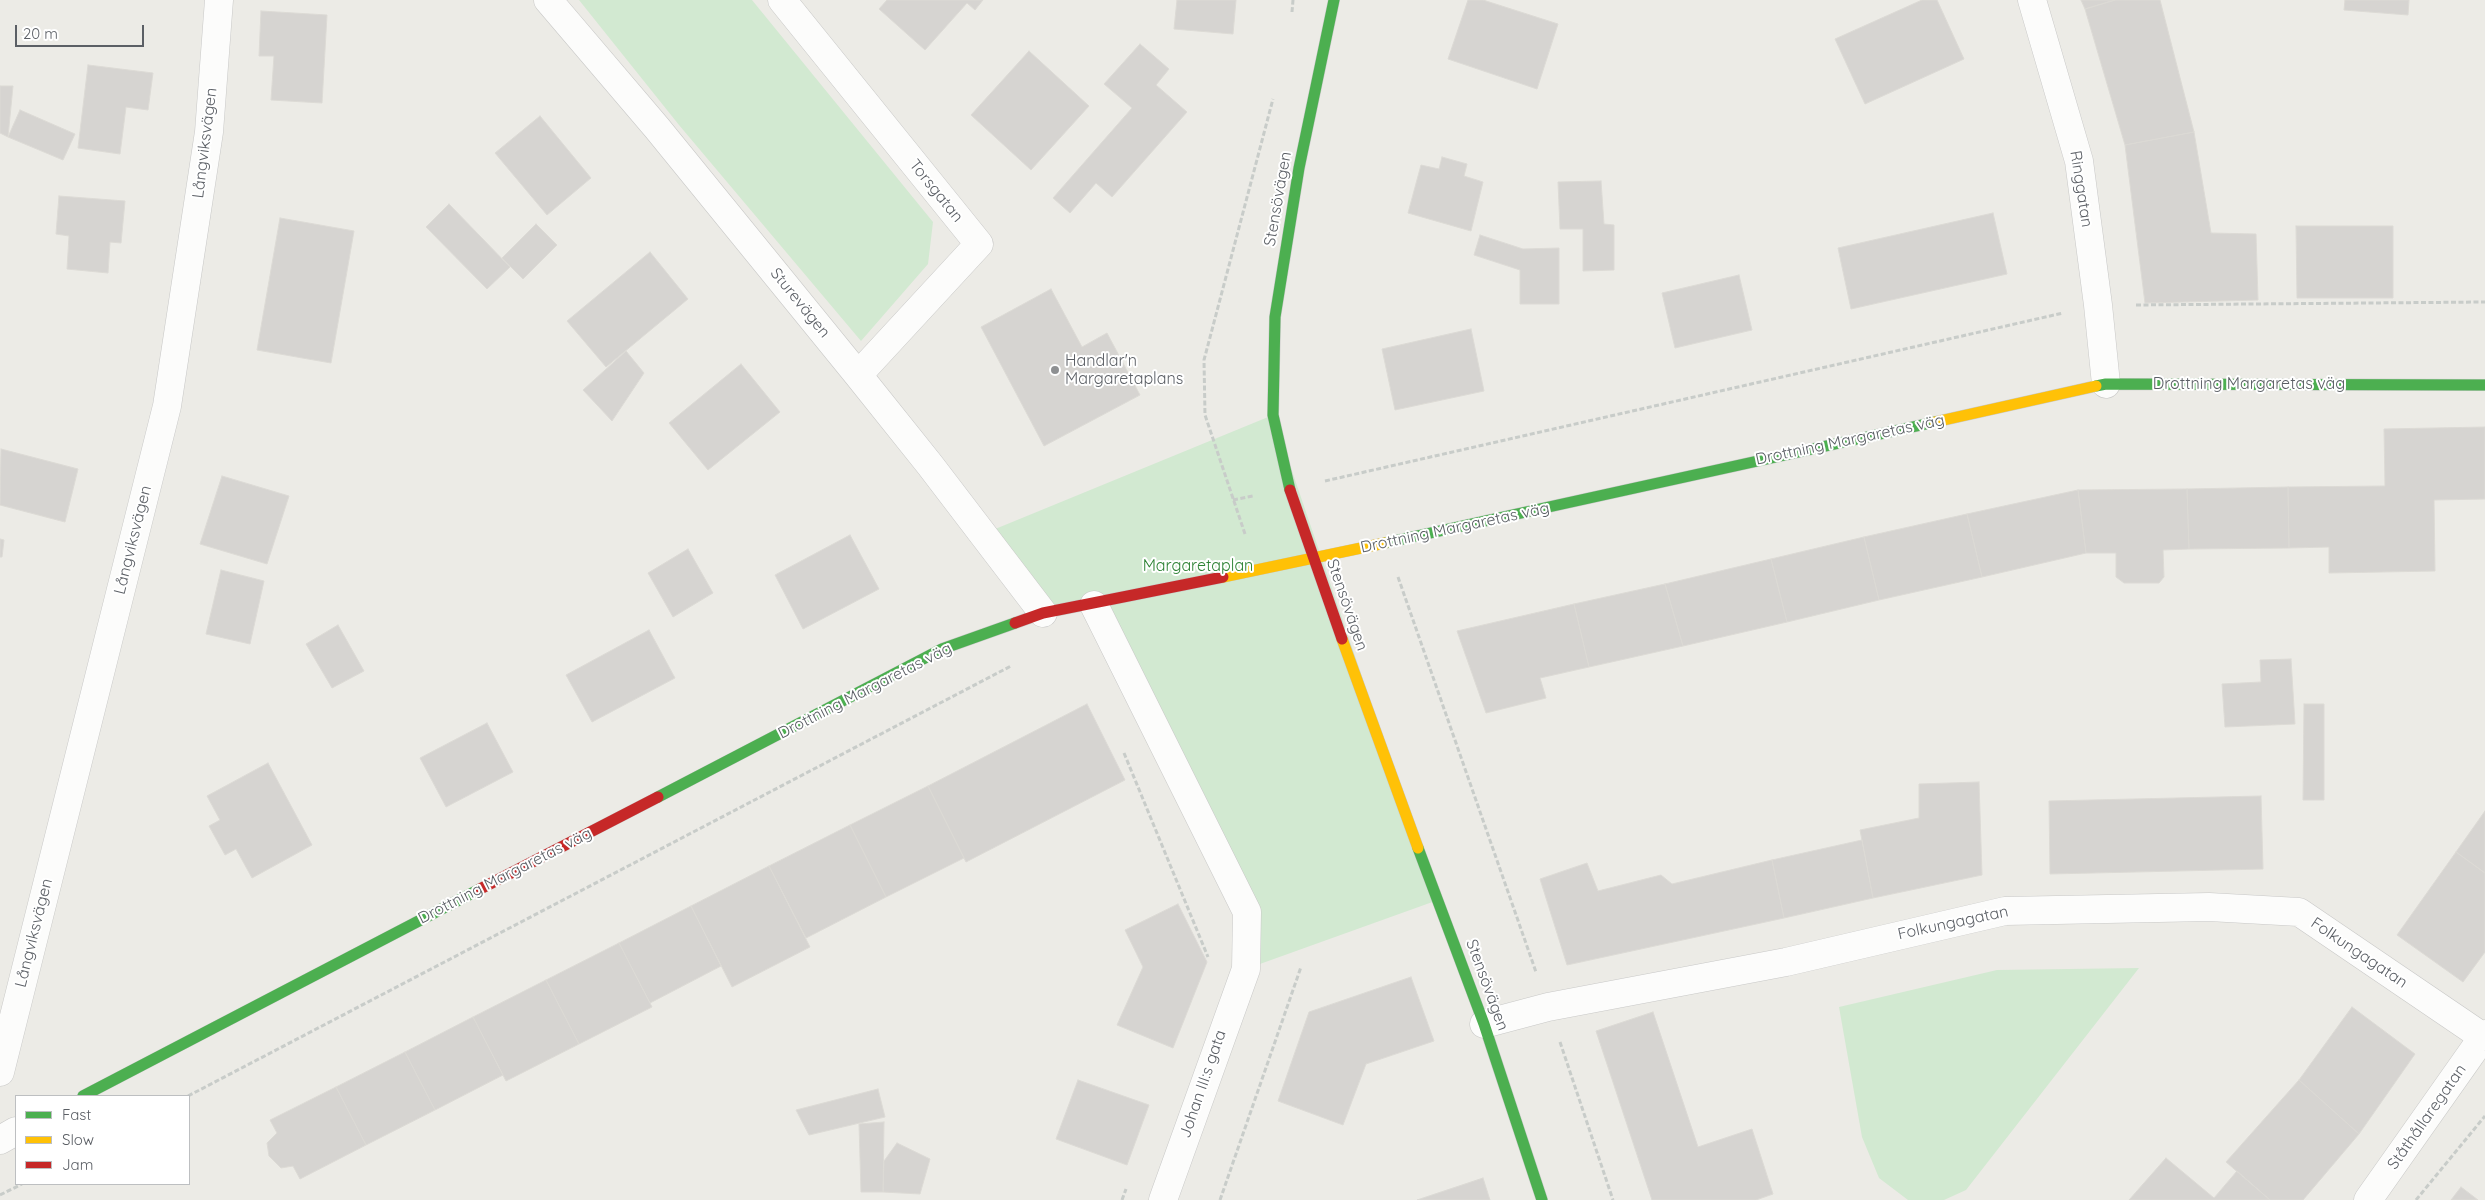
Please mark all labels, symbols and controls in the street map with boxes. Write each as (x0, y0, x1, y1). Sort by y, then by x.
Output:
scale bar (18, 15, 146, 47)
text: 20 m (23, 24, 58, 43)
street label: Långviksvägen (189, 87, 221, 199)
street label: Ringgatan (2065, 149, 2097, 229)
street label: Stensövägen (1260, 150, 1296, 248)
street label: Torsgatan (905, 156, 967, 226)
street label: Sturevägen (766, 264, 834, 342)
place label: Handlar'n Margaretaplans (1065, 351, 1183, 389)
marker: Handlar'n Margaretaplans (1049, 364, 1061, 376)
street label: Drottning Margaretas väg (2153, 374, 2345, 394)
street label: Drottning Margaretas väg (1754, 411, 1946, 469)
street label: Långviksvägen (110, 484, 156, 596)
street label: Drottning Margaretas väg (1359, 499, 1551, 557)
park label: Margaretaplan (1143, 556, 1253, 576)
street label: Stensövägen (1322, 557, 1372, 653)
street label: Drottning Margaretas väg (775, 639, 955, 743)
street label: Drottning Margaretas väg (415, 824, 595, 928)
street label: Långviksvägen (11, 877, 57, 989)
street label: Folkungagatan (1896, 902, 2010, 944)
street label: Folkungagatan (2307, 914, 2411, 992)
street label: Stensövägen (1462, 937, 1512, 1033)
street label: Johan III:s gata (1176, 1028, 1230, 1140)
street label: Ståthållaregatan (2384, 1061, 2470, 1173)
legend (15, 1095, 190, 1185)
text: Fast (62, 1105, 91, 1124)
text: Slow (62, 1130, 94, 1149)
text: Jam (62, 1155, 93, 1174)

